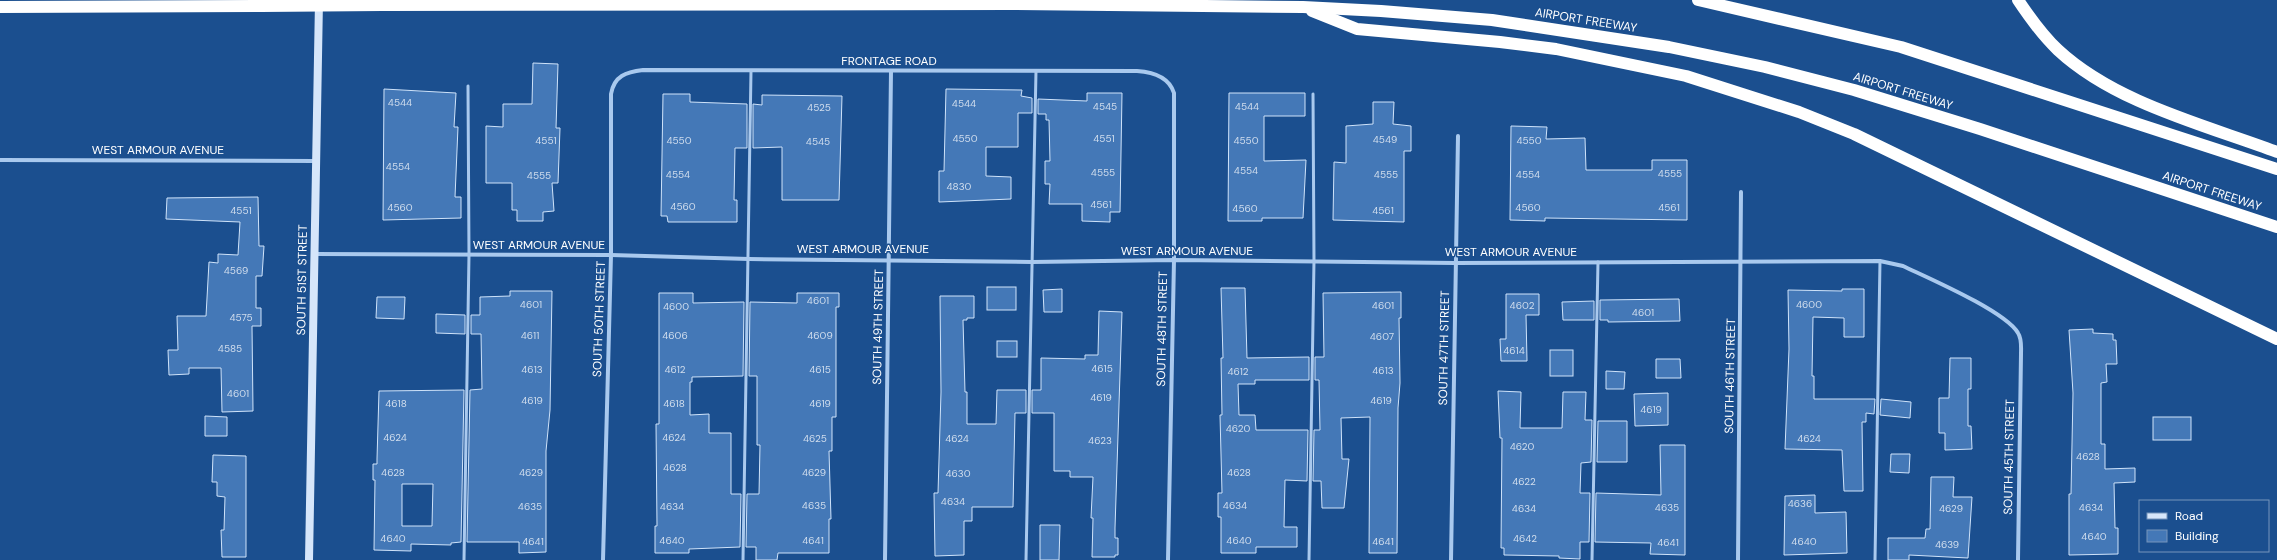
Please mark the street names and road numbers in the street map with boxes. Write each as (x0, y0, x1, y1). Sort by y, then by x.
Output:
street label: AIRPORT FREEWAY (1534, 4, 1638, 36)
street label: FRONTAGE ROAD (841, 53, 937, 69)
street label: AIRPORT FREEWAY (1851, 68, 1955, 114)
street label: WEST ARMOUR AVENUE (92, 142, 224, 158)
street label: AIRPORT FREEWAY (2160, 167, 2264, 215)
street label: SOUTH 51ST STREET (293, 224, 311, 336)
street label: WEST ARMOUR AVENUE (473, 237, 605, 253)
street label: WEST ARMOUR AVENUE (797, 241, 929, 257)
street label: WEST ARMOUR AVENUE (1121, 243, 1253, 259)
street label: WEST ARMOUR AVENUE (1445, 244, 1577, 260)
street label: SOUTH 50TH STREET (589, 260, 609, 377)
street label: SOUTH 49TH STREET (869, 269, 887, 385)
street label: SOUTH 48TH STREET (1153, 271, 1171, 387)
street label: SOUTH 47TH STREET (1435, 290, 1453, 406)
street label: SOUTH 46TH STREET (1721, 318, 1739, 434)
street label: SOUTH 45TH STREET (2000, 399, 2018, 515)

